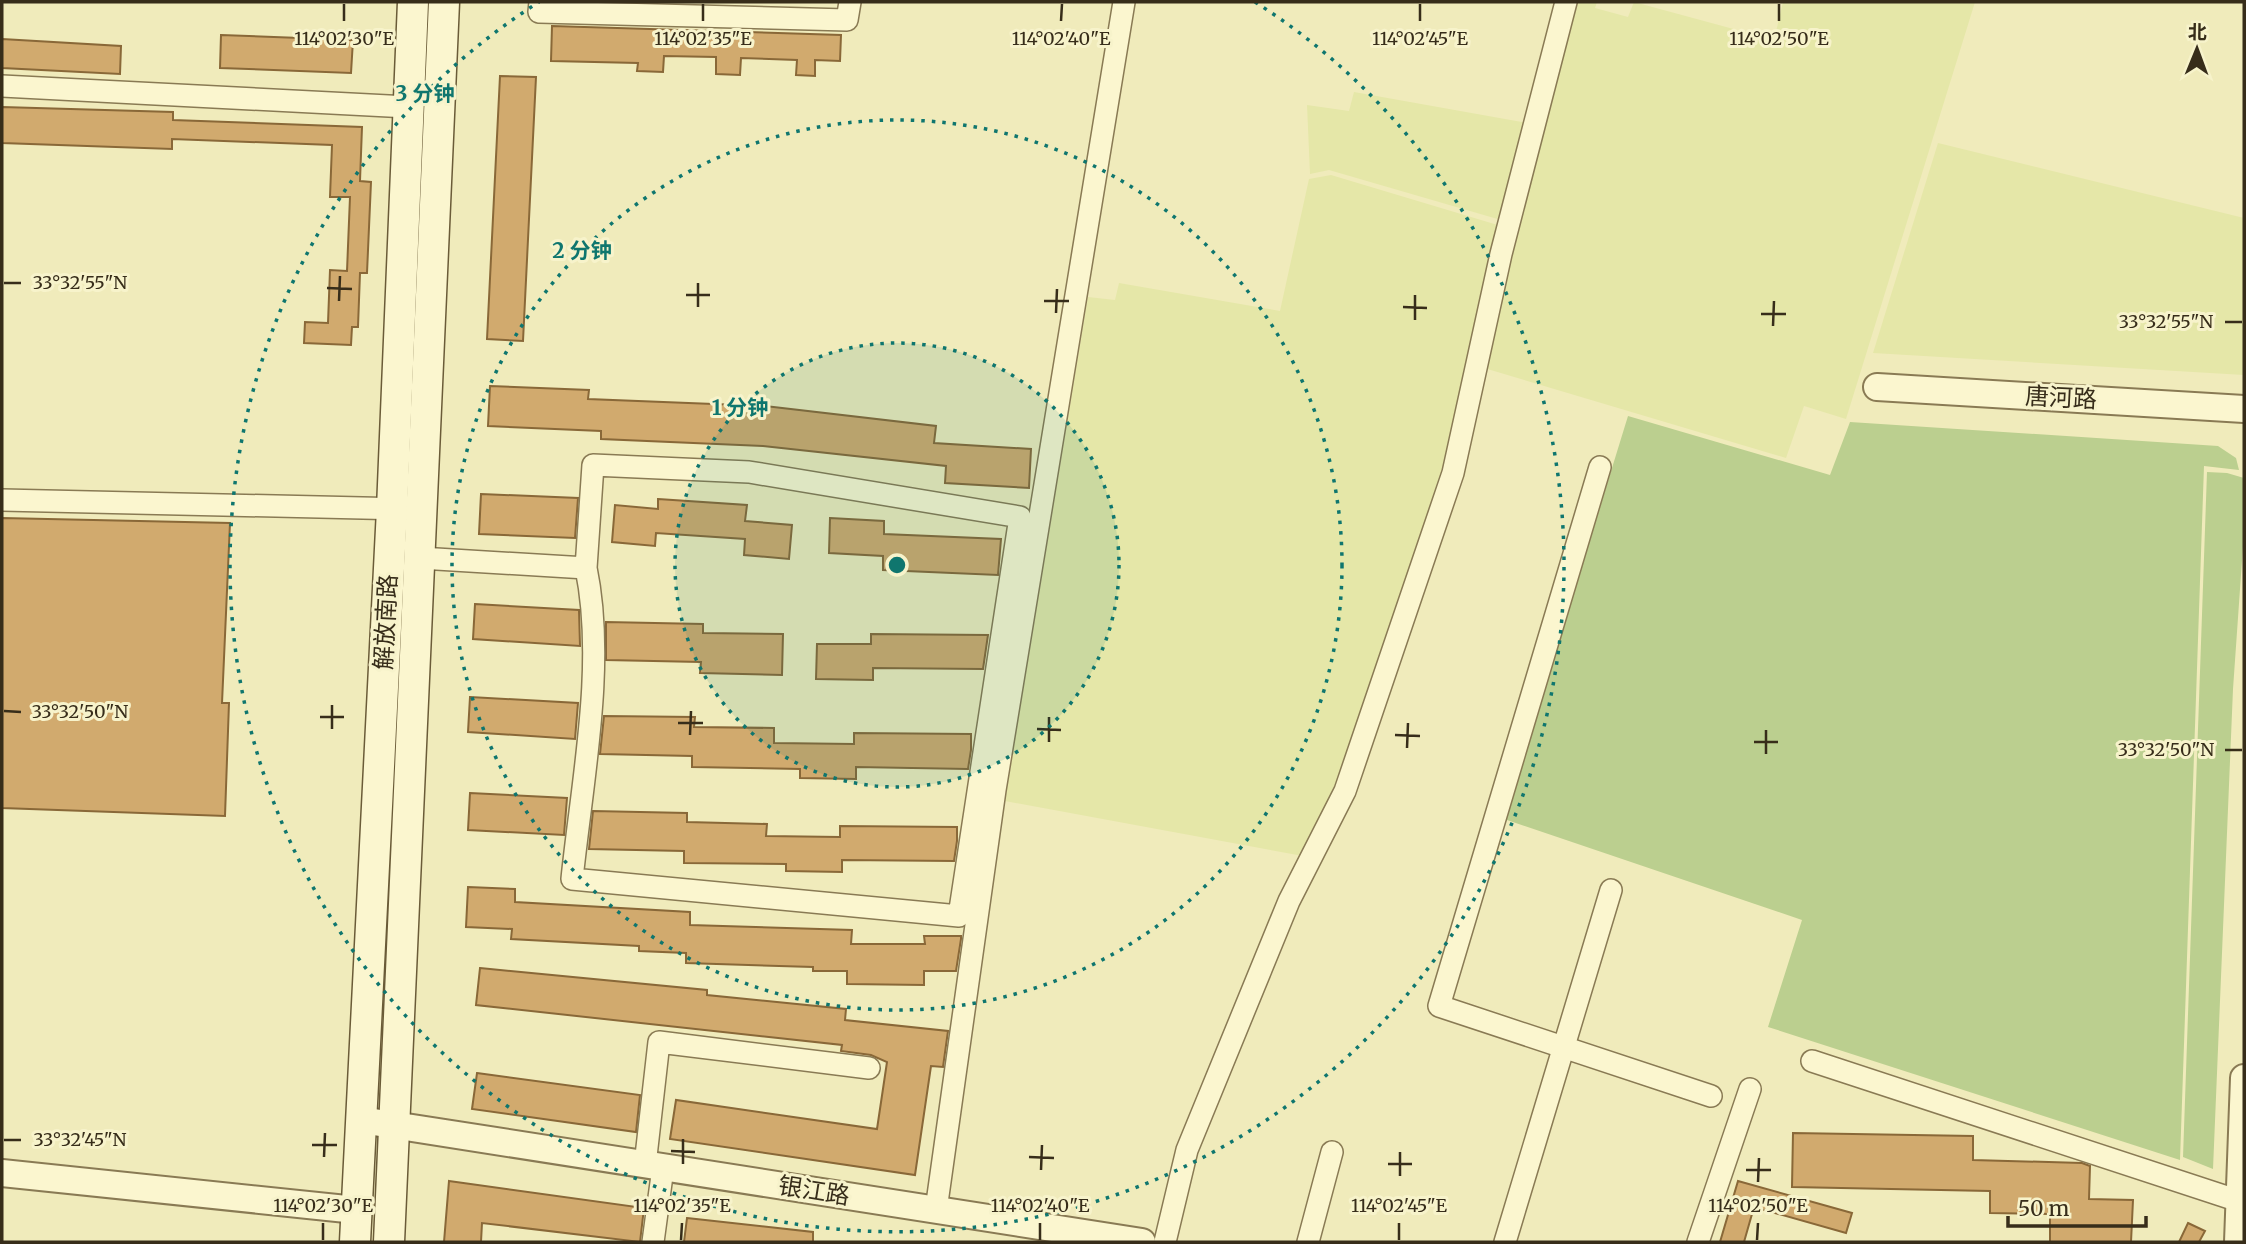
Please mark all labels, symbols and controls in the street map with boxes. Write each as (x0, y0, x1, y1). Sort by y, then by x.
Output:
north arrow (2162, 14, 2232, 84)
text: 北 (2188, 20, 2207, 44)
text: 114°02'30"E (294, 27, 394, 50)
text: 114°02'35"E (654, 27, 752, 50)
text: 114°02'40"E (1012, 27, 1111, 50)
text: 114°02'45"E (1372, 27, 1468, 50)
text: 114°02'50"E (1729, 27, 1829, 50)
text: 3 分钟 (396, 80, 455, 107)
text: 2 分钟 (552, 237, 612, 264)
text: 33°32'55"N (33, 271, 127, 294)
text: 33°32'55"N (2119, 310, 2213, 333)
street label: 唐河路 (2024, 380, 2098, 415)
text: 1 分钟 (712, 394, 768, 421)
centre of rings (885, 553, 909, 577)
street label: 解放南路 (368, 573, 403, 671)
text: 33°32'50"N (32, 700, 128, 723)
text: 33°32'50"N (2118, 738, 2214, 761)
text: 33°32'45"N (34, 1128, 127, 1151)
street label: 银江路 (776, 1170, 852, 1211)
scale bar (2008, 1184, 2146, 1228)
text: 114°02'30"E (273, 1194, 373, 1217)
text: 114°02'35"E (633, 1194, 731, 1217)
text: 114°02'40"E (991, 1194, 1090, 1217)
text: 114°02'45"E (1351, 1194, 1447, 1217)
text: 114°02'50"E (1708, 1194, 1808, 1217)
text: 50 m (2018, 1195, 2069, 1222)

